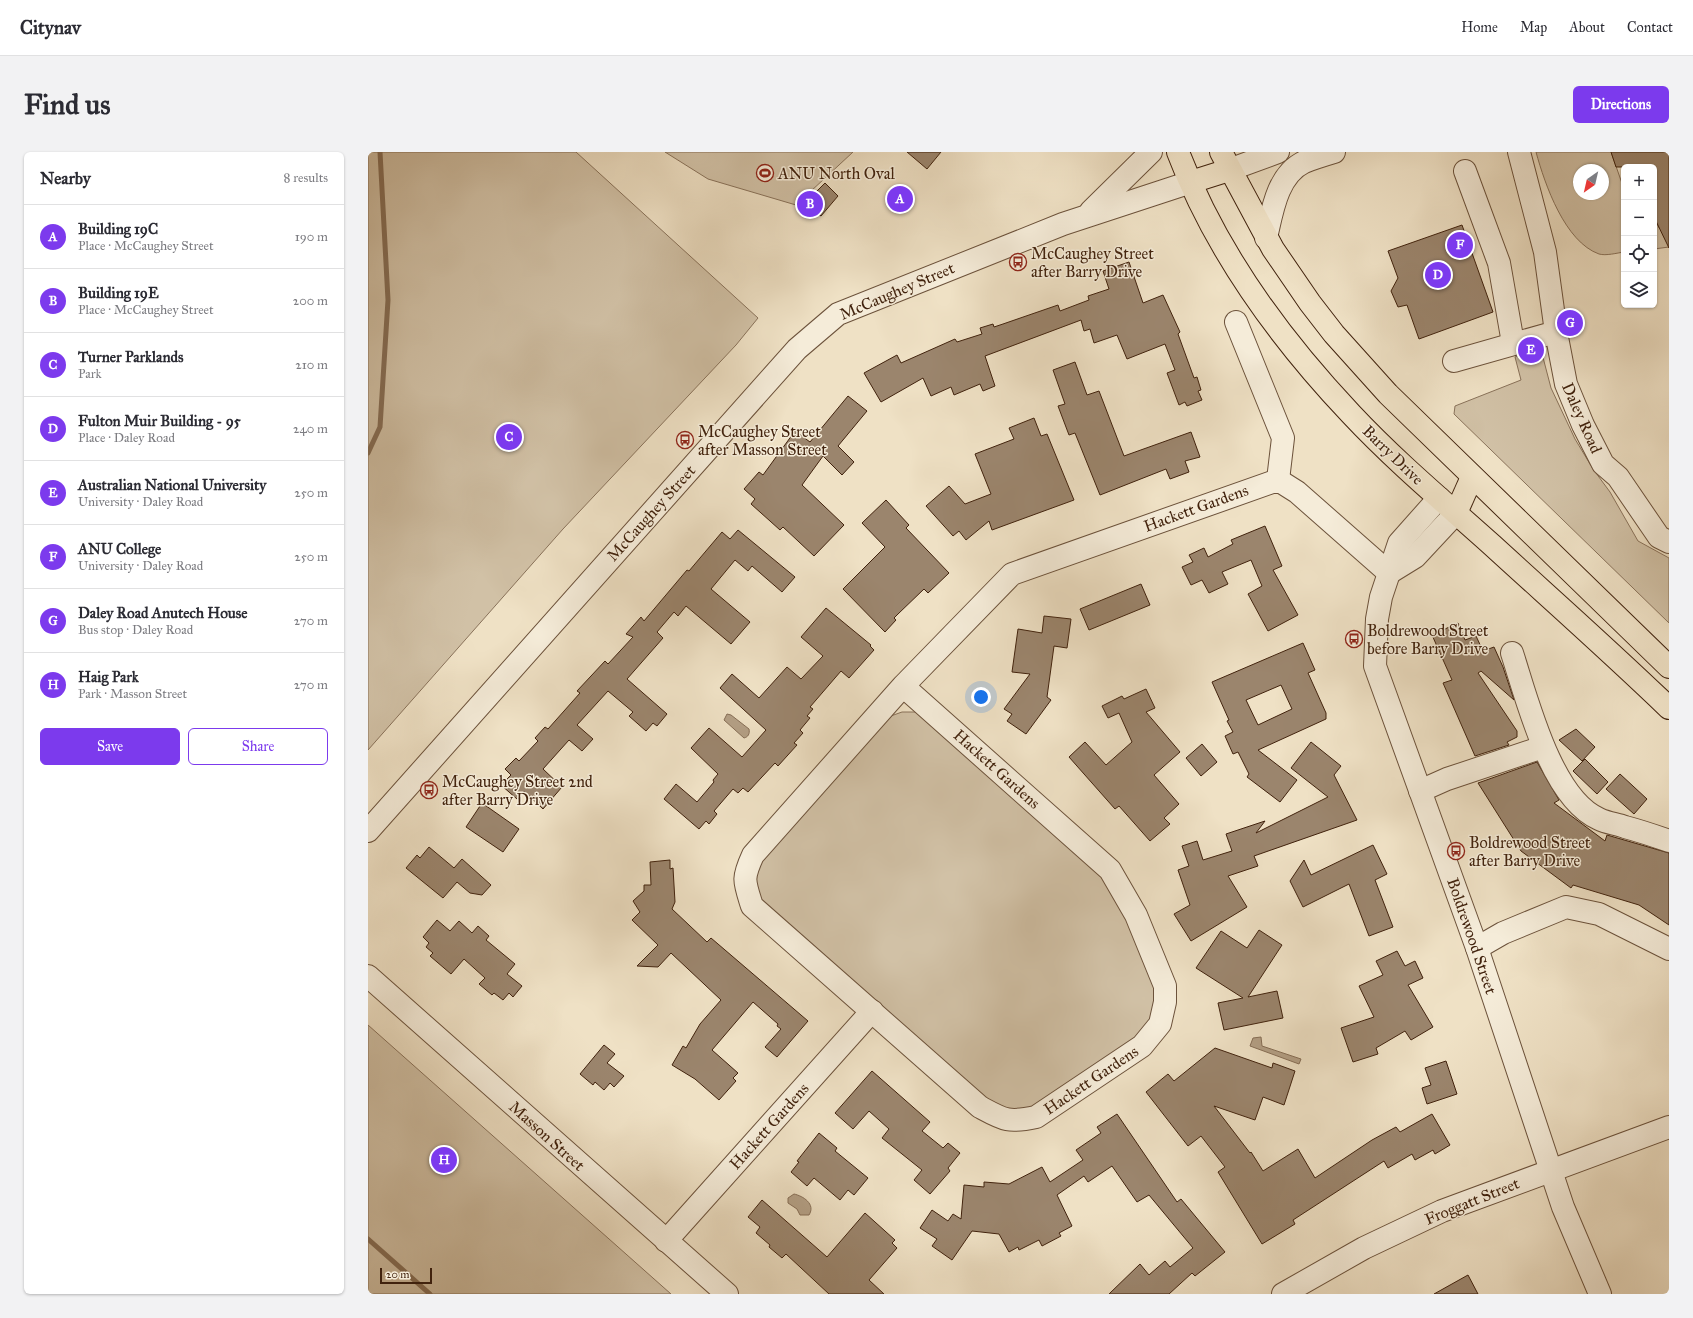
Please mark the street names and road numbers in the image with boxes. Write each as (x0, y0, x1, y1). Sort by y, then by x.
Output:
street label: McCaughey Street (837, 258, 958, 325)
street label: Daley Road (1558, 380, 1606, 456)
street label: Barry Drive (1359, 421, 1428, 489)
street label: McCaughey Street (603, 461, 700, 566)
street label: Hackett Gardens (1141, 480, 1251, 536)
street label: Hackett Gardens (950, 725, 1044, 813)
street label: Boldrewood Street (1443, 875, 1501, 997)
street label: Hackett Gardens (1040, 1041, 1142, 1119)
street label: Hackett Gardens (725, 1079, 813, 1173)
street label: Masson Street (505, 1097, 589, 1175)
street label: Froggatt Street (1422, 1173, 1523, 1230)

